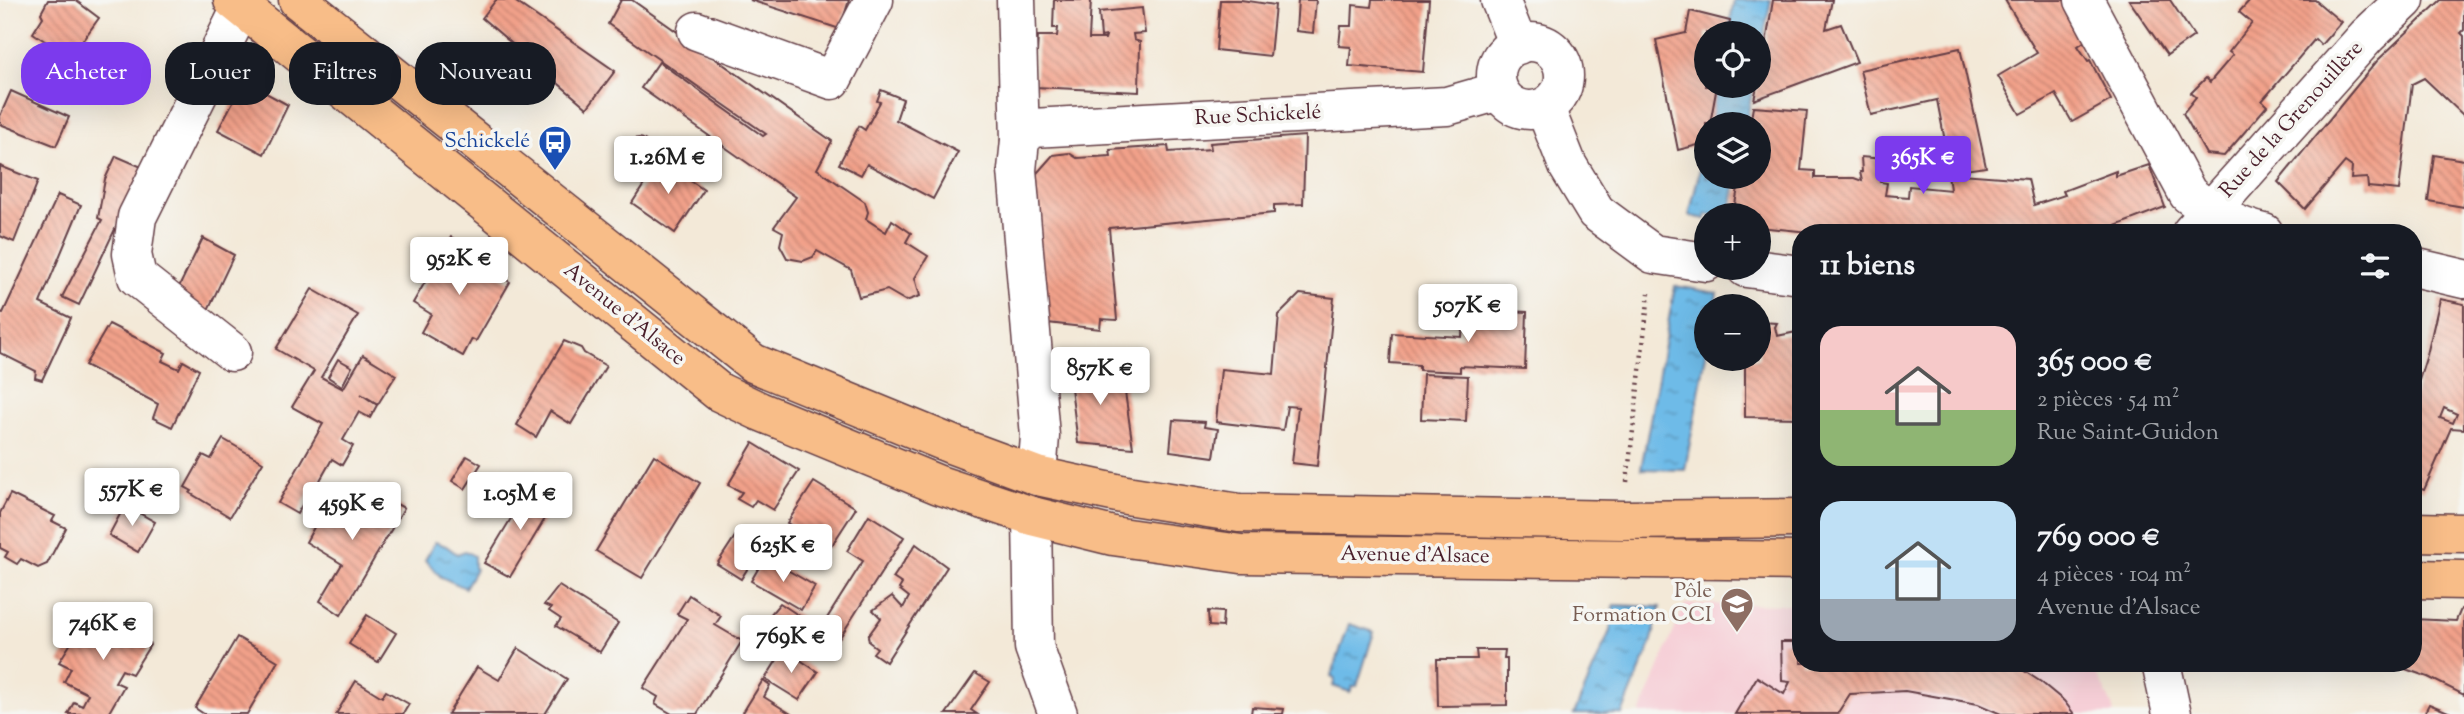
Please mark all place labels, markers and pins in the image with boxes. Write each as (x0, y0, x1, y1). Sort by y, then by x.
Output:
bus stop icon: Schickelé (536, 123, 574, 172)
place label: Schickelé (444, 127, 530, 157)
pin: 1.26M € (603, 136, 733, 196)
pin: 365K € (1866, 136, 1980, 196)
pin: 952K € (402, 238, 516, 297)
pin: 507K € (1411, 284, 1525, 344)
pin: 857K € (1043, 348, 1157, 407)
pin: 557K € (75, 468, 189, 528)
pin: 1.05M € (455, 472, 585, 532)
pin: 459K € (295, 482, 409, 542)
pin: 625K € (726, 524, 840, 584)
place label: Pôle Formation CCI (1572, 577, 1712, 631)
school or university icon: Pôle Formation CCI (1718, 585, 1756, 634)
pin: 746K € (46, 602, 160, 662)
pin: 769K € (734, 616, 848, 675)

